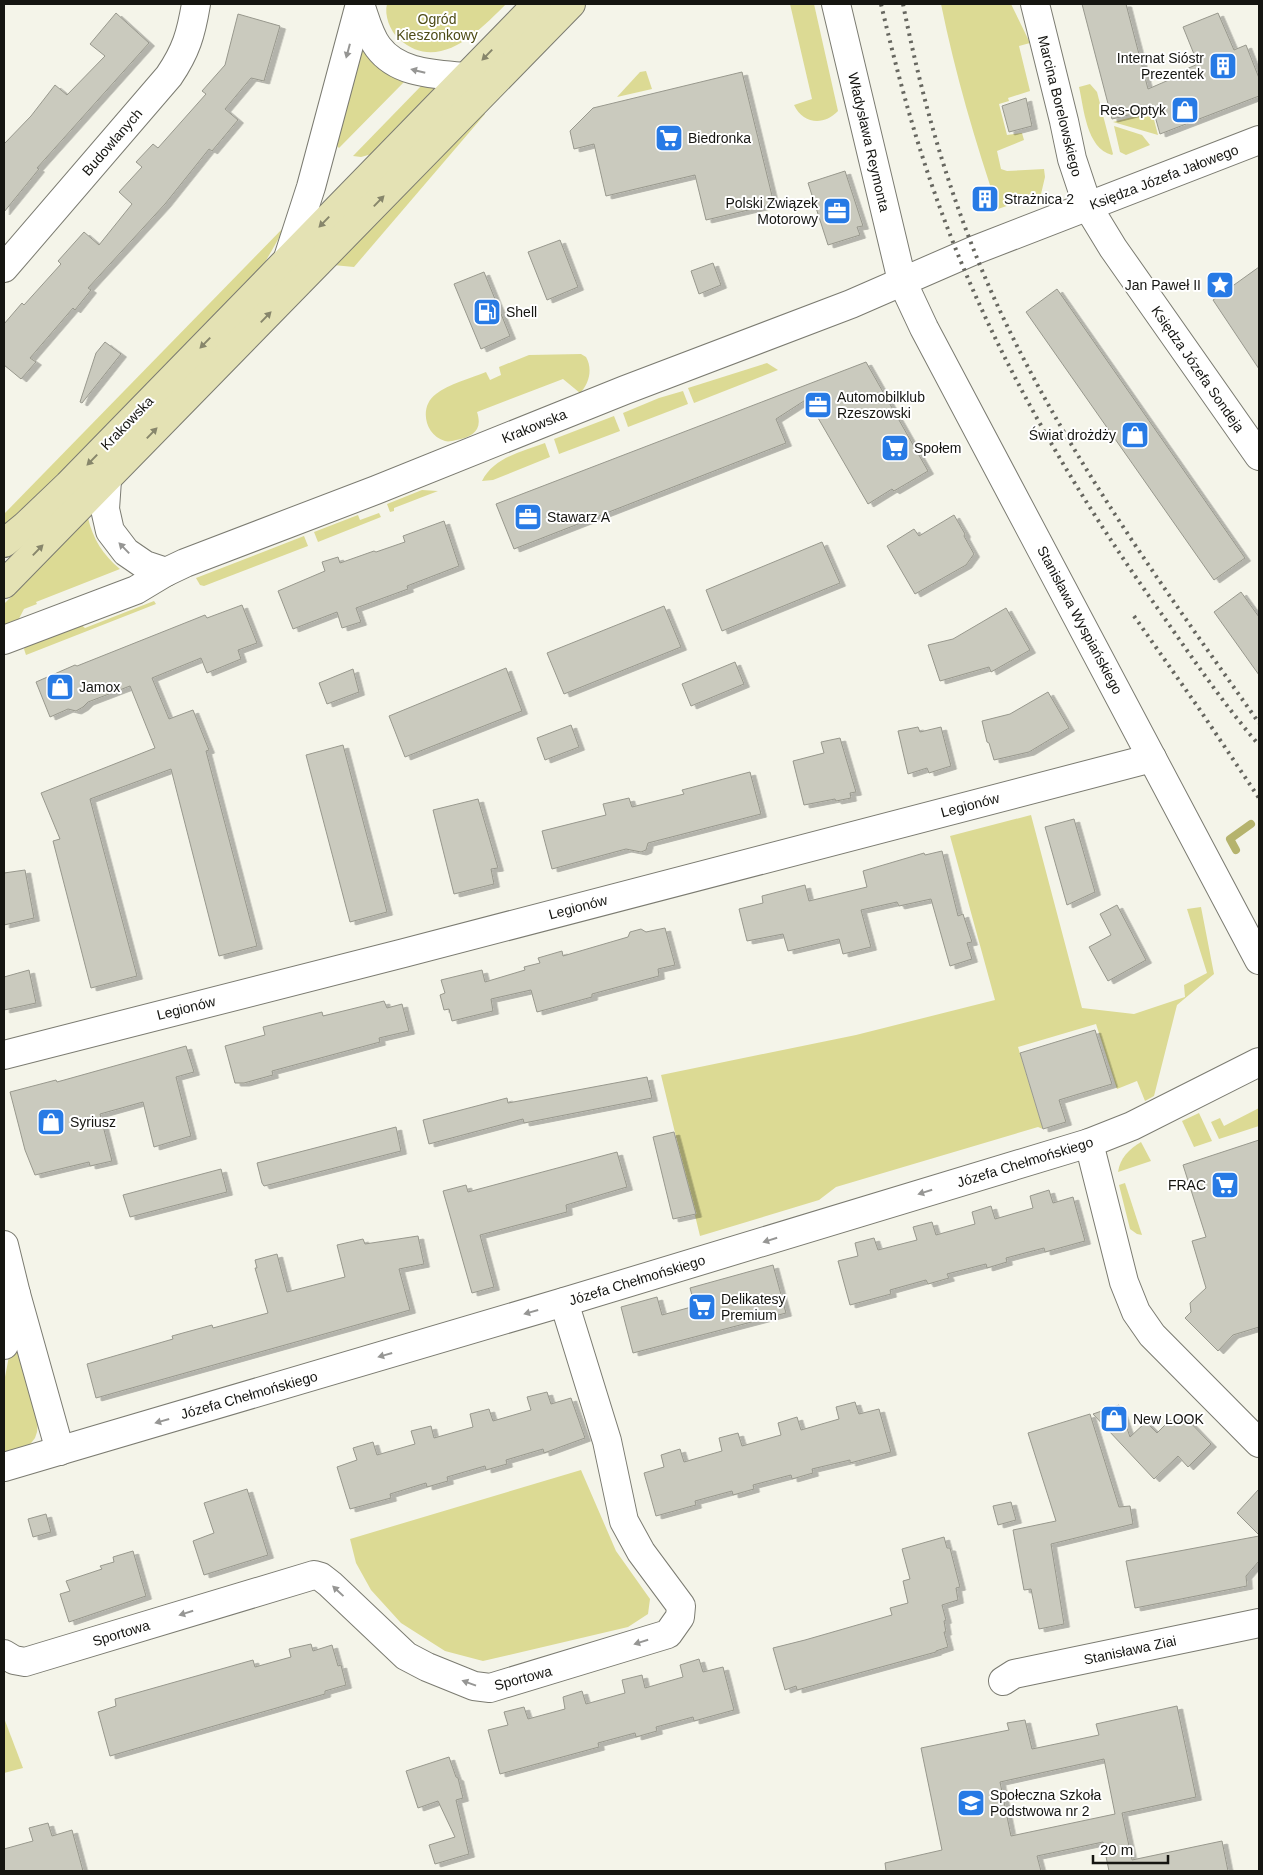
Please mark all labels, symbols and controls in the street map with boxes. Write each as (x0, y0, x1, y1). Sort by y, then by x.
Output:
park label: Ogród Kieszonkowy (396, 11, 478, 43)
street label: Marcina Borelowskiego (1035, 34, 1085, 178)
one-way arrow (343, 43, 351, 58)
one-way arrow (481, 49, 493, 61)
place label: Internat Sióstr Prezentek (1117, 50, 1205, 82)
building icon: Internat Sióstr Prezentek (1208, 51, 1238, 81)
one-way arrow (410, 67, 425, 75)
street label: Władysława Reymonta (845, 71, 893, 213)
shop icon: Res-Optyk (1170, 95, 1200, 125)
place label: Res-Optyk (1100, 102, 1167, 118)
street label: Budowlanych (79, 105, 145, 179)
supermarket icon: Biedronka (654, 123, 684, 153)
place label: Biedronka (688, 130, 751, 146)
street label: Księdza Józefa Jałowego (1087, 141, 1241, 213)
building icon: Strażnica 2 (970, 184, 1000, 214)
place label: Strażnica 2 (1004, 191, 1074, 207)
one-way arrow (373, 195, 385, 207)
place label: Polski Związek Motorowy (725, 195, 819, 227)
office icon: Polski Związek Motorowy (822, 196, 852, 226)
one-way arrow (318, 215, 330, 227)
place icon: Jan Paweł II (1205, 270, 1235, 300)
place label: Jan Paweł II (1125, 277, 1201, 293)
fuel station icon: Shell (472, 297, 502, 327)
street label: Księdza Józefa Sondeja (1148, 303, 1248, 435)
place label: Shell (506, 304, 537, 320)
one-way arrow (259, 311, 271, 323)
one-way arrow (199, 337, 211, 349)
place label: Automobilklub Rzeszowski (837, 389, 925, 421)
office icon: Automobilklub Rzeszowski (803, 390, 833, 420)
street label: Krakowska (97, 393, 157, 453)
street label: Krakowska (499, 406, 569, 446)
shop icon: Świat drożdży (1120, 420, 1150, 450)
place label: Świat drożdży (1029, 426, 1116, 443)
one-way arrow (146, 428, 158, 440)
supermarket icon: Społem (880, 433, 910, 463)
place label: Społem (914, 440, 961, 456)
one-way arrow (86, 454, 98, 466)
office icon: Stawarz A (513, 502, 543, 532)
place label: Stawarz A (547, 509, 611, 525)
one-way arrow (118, 543, 130, 555)
street label: Stanisława Wyspiańskiego (1034, 543, 1126, 697)
one-way arrow (32, 544, 44, 556)
shop icon: Jamox (45, 672, 75, 702)
place label: Jamox (79, 679, 120, 695)
street label: Legionów (939, 789, 1002, 820)
street label: Legionów (547, 891, 610, 922)
street label: Legionów (155, 993, 218, 1023)
shop icon: Syriusz (36, 1107, 66, 1137)
place label: Syriusz (70, 1114, 116, 1130)
street label: Józefa Chełmońskiego (955, 1134, 1095, 1190)
supermarket icon: FRAC (1210, 1170, 1240, 1200)
place label: FRAC (1168, 1177, 1206, 1193)
one-way arrow (918, 1189, 933, 1197)
one-way arrow (762, 1236, 777, 1244)
street label: Józefa Chełmońskiego (567, 1252, 707, 1308)
place label: Delikatesy Premium (721, 1291, 786, 1323)
supermarket icon: Delikatesy Premium (687, 1292, 717, 1322)
one-way arrow (523, 1308, 538, 1316)
one-way arrow (377, 1352, 392, 1360)
street label: Józefa Chełmońskiego (179, 1368, 319, 1422)
shop icon: New LOOK (1099, 1404, 1129, 1434)
place label: New LOOK (1133, 1411, 1204, 1427)
one-way arrow (154, 1417, 169, 1425)
one-way arrow (332, 1585, 344, 1597)
one-way arrow (179, 1609, 194, 1617)
street label: Sportowa (90, 1617, 152, 1649)
street label: Stanisława Ziai (1082, 1632, 1178, 1668)
one-way arrow (634, 1639, 649, 1647)
street label: Sportowa (492, 1663, 554, 1693)
one-way arrow (461, 1679, 476, 1686)
place label: Społeczna Szkoła Podstwowa nr 2 (990, 1787, 1102, 1819)
school or university icon: Społeczna Szkoła Podstwowa nr 2 (956, 1788, 986, 1818)
scale bar (1093, 1832, 1168, 1864)
text: 20 m (1100, 1841, 1133, 1858)

